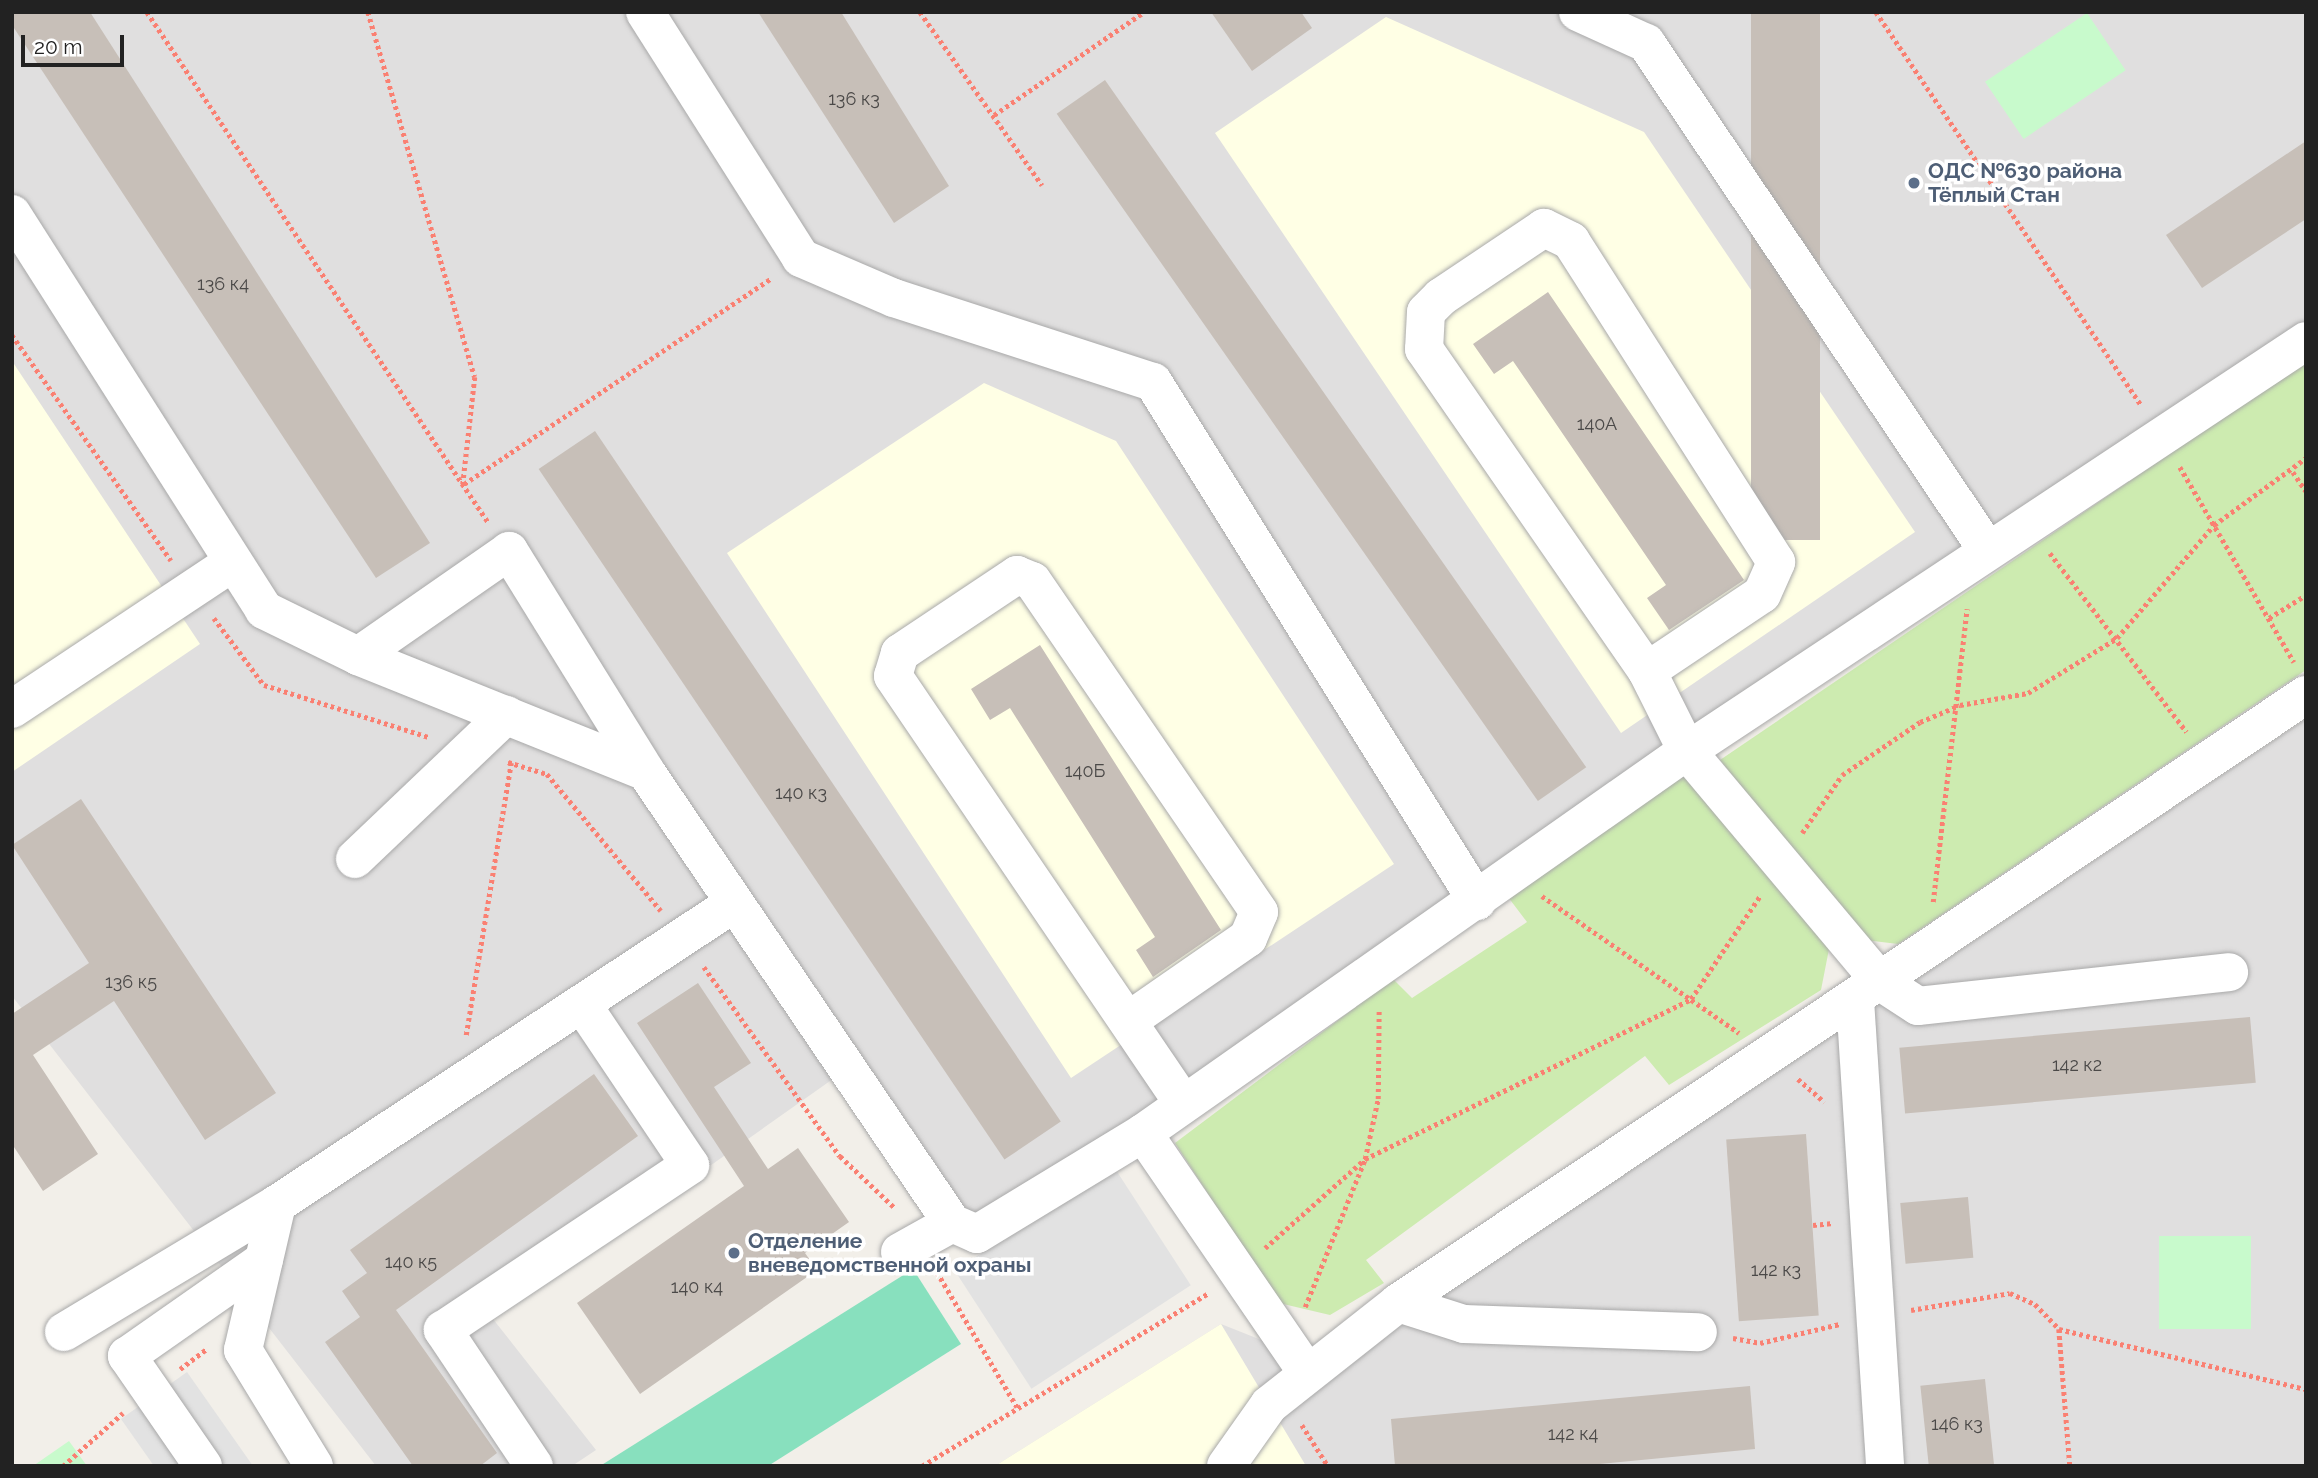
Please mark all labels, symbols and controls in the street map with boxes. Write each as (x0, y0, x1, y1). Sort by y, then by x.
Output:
scale bar (24, 21, 128, 65)
text: 20 m (34, 34, 82, 59)
house number: 136 к3 (828, 88, 880, 110)
place label: ОДС №630 района Тёплый Стан (1928, 158, 2122, 208)
marker: ОДС №630 района Тёплый Стан (1906, 175, 1922, 191)
house number: 136 к4 (197, 273, 249, 295)
house number: 140А (1577, 413, 1617, 435)
house number: 140Б (1065, 760, 1105, 782)
house number: 140 к3 (775, 782, 827, 804)
house number: 136 к5 (105, 971, 157, 993)
house number: 142 к2 (2052, 1054, 2102, 1076)
place label: Отделение вневедомственной охраны (748, 1228, 1031, 1278)
marker: Отделение вневедомственной охраны (726, 1245, 742, 1261)
house number: 140 к5 (385, 1251, 437, 1273)
house number: 142 к3 (1751, 1259, 1801, 1281)
house number: 140 к4 (671, 1276, 723, 1298)
house number: 146 к3 (1931, 1413, 1983, 1435)
house number: 142 к4 (1548, 1423, 1598, 1445)

